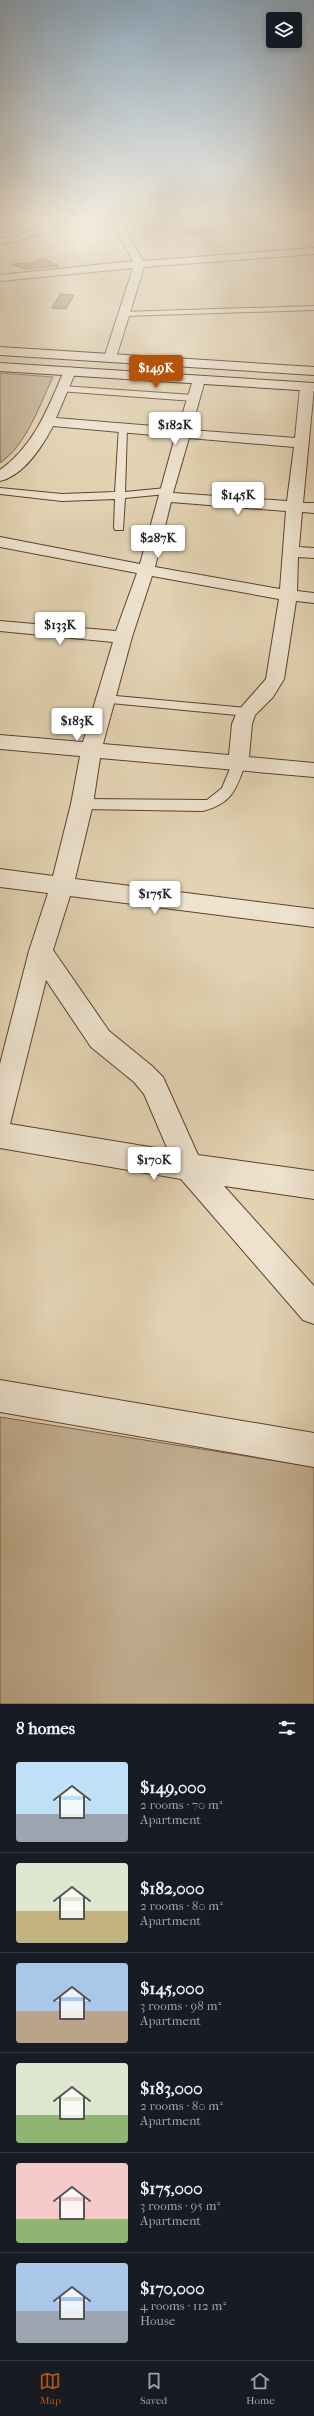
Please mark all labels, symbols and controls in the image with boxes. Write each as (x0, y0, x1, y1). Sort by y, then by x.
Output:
map controls (266, 12, 302, 48)
button: layers (266, 12, 302, 48)
pin: $149K (128, 355, 184, 389)
text: $149K (138, 360, 174, 375)
pin: $182K (147, 412, 203, 446)
text: $182K (158, 417, 192, 432)
pin: $145K (210, 482, 266, 516)
text: $145K (221, 487, 255, 502)
pin: $287K (130, 525, 186, 559)
text: $287K (140, 530, 176, 545)
pin: $133K (32, 612, 88, 646)
text: $133K (44, 617, 76, 632)
pin: $183K (49, 708, 105, 742)
text: $183K (60, 713, 94, 728)
pin: $175K (127, 881, 183, 915)
text: $175K (138, 886, 172, 901)
pin: $170K (126, 1147, 182, 1181)
text: $170K (137, 1152, 171, 1167)
icon: filters (276, 1717, 298, 1739)
text: 8 homes (16, 1718, 75, 1738)
text: $149,000 (140, 1777, 206, 1797)
icon: home (48, 1778, 96, 1826)
text: 2 rooms · 70 m² (140, 1797, 223, 1812)
text: Apartment (140, 1812, 201, 1827)
text: $182,000 (140, 1878, 204, 1898)
icon: home (48, 1879, 96, 1927)
text: 2 rooms · 80 m² (140, 1898, 223, 1913)
text: Apartment (140, 1913, 201, 1928)
text: $145,000 (140, 1978, 204, 1998)
icon: home (48, 1979, 96, 2027)
text: 3 rooms · 98 m² (140, 1998, 221, 2013)
text: Apartment (140, 2013, 201, 2028)
text: $183,000 (140, 2078, 203, 2098)
icon: home (48, 2079, 96, 2127)
text: 2 rooms · 80 m² (140, 2098, 223, 2113)
text: Apartment (140, 2113, 201, 2128)
text: $175,000 (140, 2178, 203, 2198)
icon: home (48, 2179, 96, 2227)
text: 3 rooms · 95 m² (140, 2198, 220, 2213)
text: Apartment (140, 2213, 201, 2228)
text: $170,000 (140, 2278, 205, 2298)
icon: home (48, 2279, 96, 2327)
text: 4 rooms · 112 m² (140, 2298, 226, 2313)
text: House (140, 2313, 175, 2328)
tab: Map (39, 2370, 61, 2407)
tab: Saved (140, 2370, 167, 2407)
tab: Home (246, 2370, 275, 2407)

